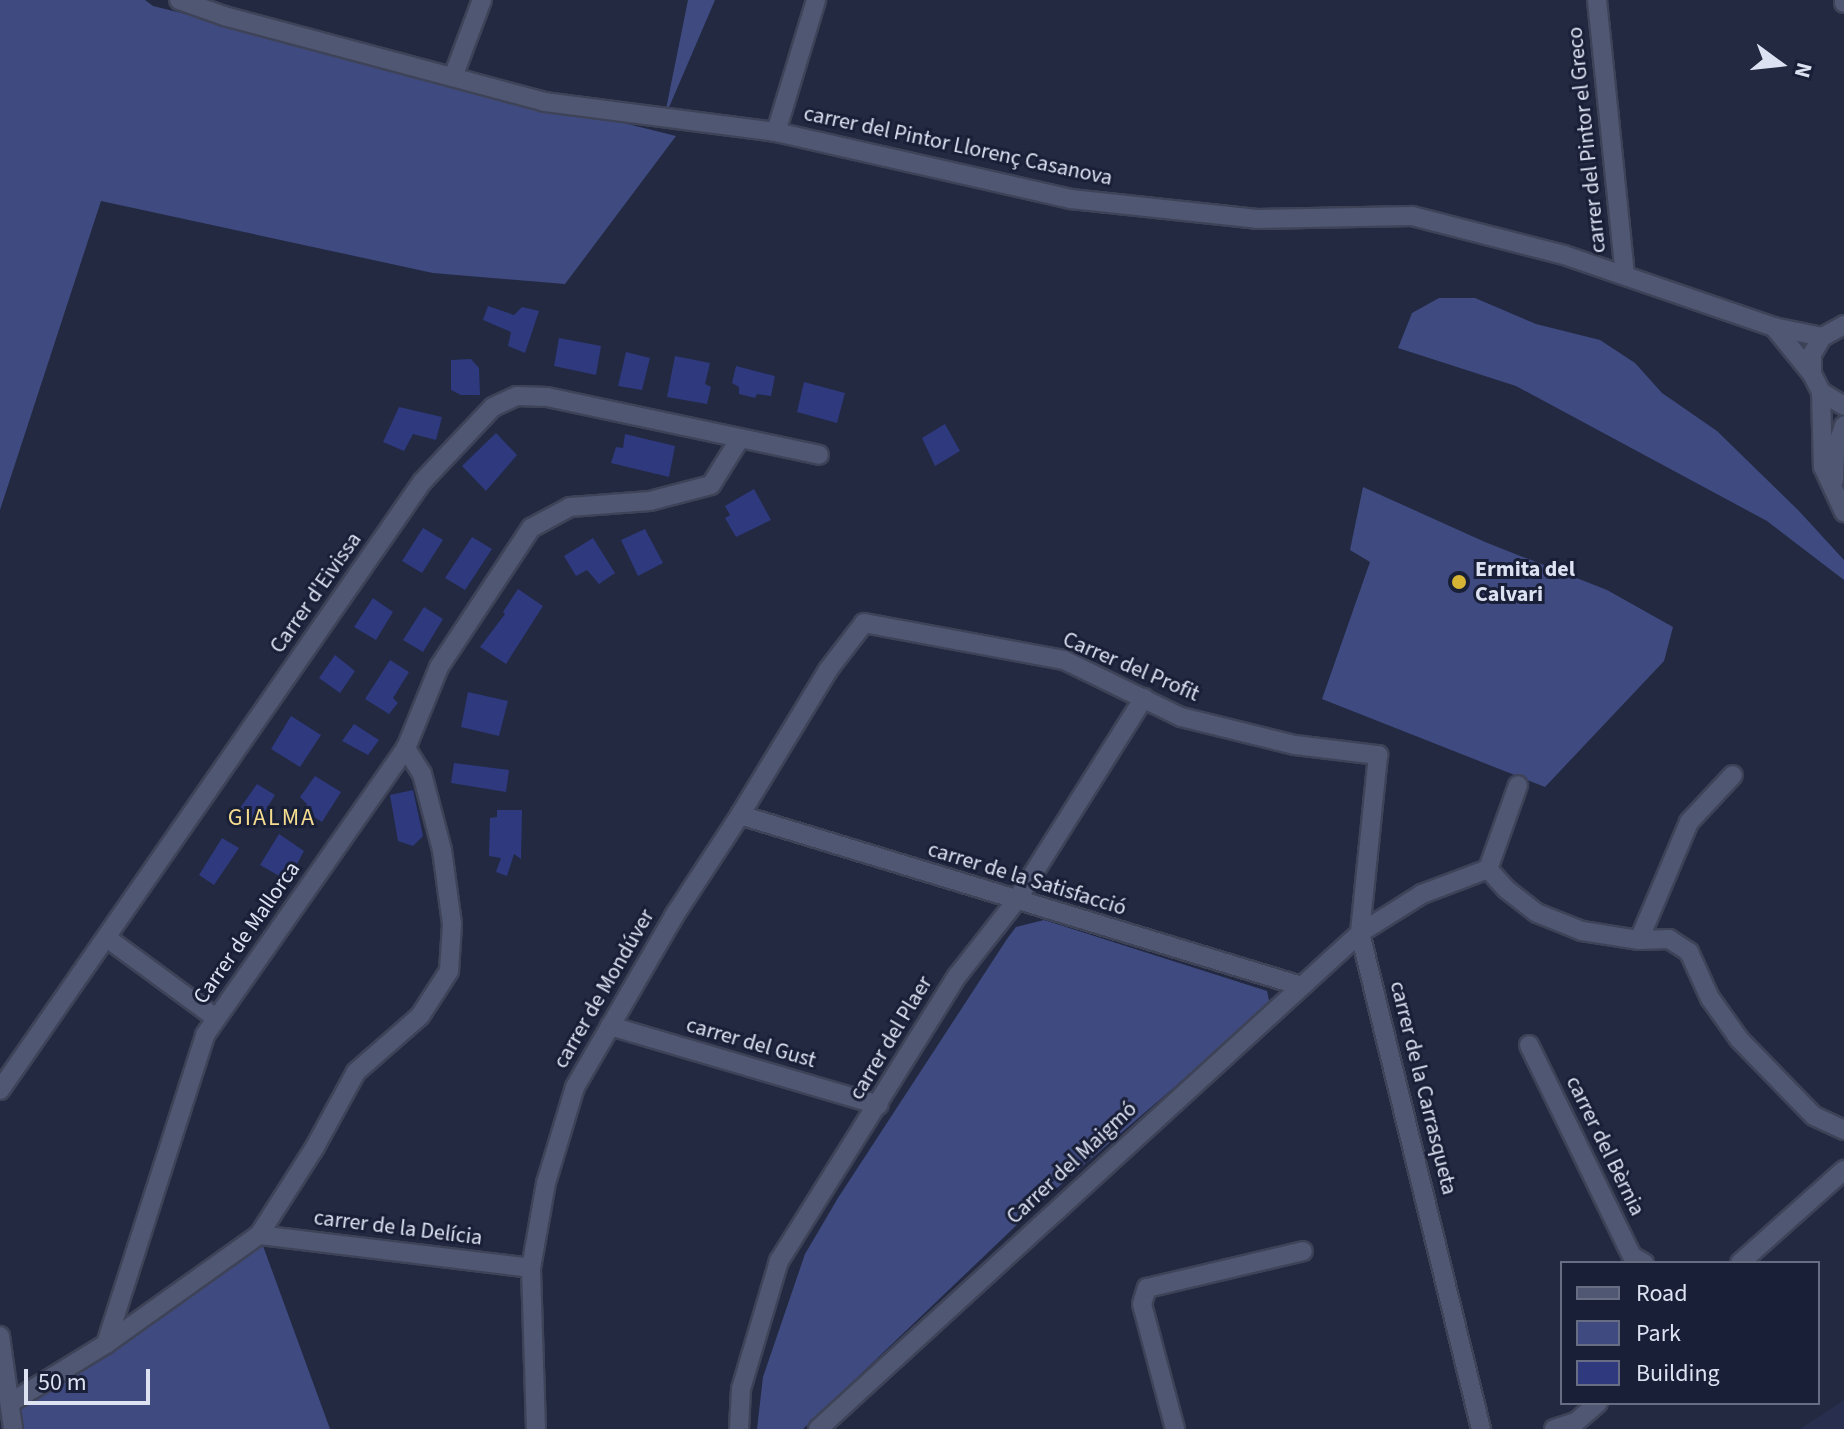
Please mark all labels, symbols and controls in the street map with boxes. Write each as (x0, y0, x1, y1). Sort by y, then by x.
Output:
north arrow (1740, 24, 1820, 104)
street label: carrer del Pintor el Greco (1562, 26, 1612, 254)
text: N (1786, 59, 1821, 81)
street label: carrer del Pintor Llorenç Casanova (801, 100, 1115, 192)
street label: Carrer d'Eivissa (265, 527, 367, 659)
place label: Ermita del Calvari (1475, 556, 1575, 608)
marker: Ermita del Calvari (1450, 573, 1468, 591)
street label: Carrer del Profit (1059, 626, 1203, 708)
district label: GIALMA (228, 804, 316, 832)
street label: carrer de la Satisfacció (925, 836, 1129, 922)
street label: Carrer de Mallorca (188, 857, 306, 1009)
street label: carrer de Mondúver (548, 905, 660, 1073)
street label: carrer del Plaer (844, 971, 938, 1105)
street label: carrer de la Carrasqueta (1384, 978, 1462, 1198)
street label: carrer del Gust (683, 1012, 819, 1074)
street label: carrer del Bèrnia (1560, 1072, 1650, 1220)
street label: Carrer del Maigmó (1001, 1096, 1143, 1230)
street label: carrer de la Delícia (312, 1205, 484, 1251)
legend (1560, 1261, 1820, 1405)
text: Road (1636, 1276, 1688, 1311)
text: Park (1636, 1316, 1681, 1351)
scale bar (28, 1353, 154, 1403)
text: Building (1636, 1356, 1720, 1391)
text: 50 m (38, 1365, 87, 1400)

